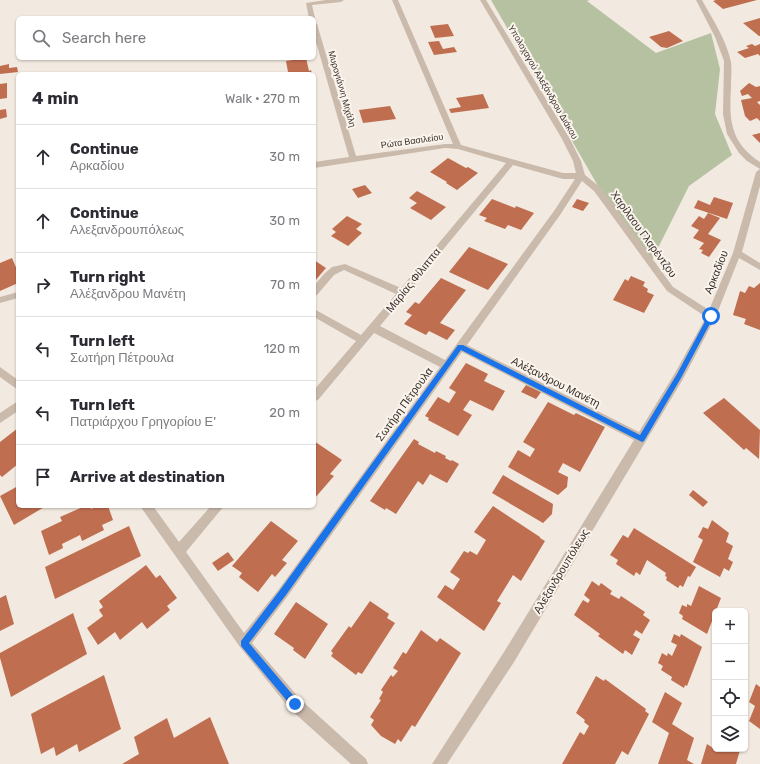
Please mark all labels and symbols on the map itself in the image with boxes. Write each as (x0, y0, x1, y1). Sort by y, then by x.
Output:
street label: Υπολοχαγού Αλεξάνδρου Διάκου (506, 23, 580, 141)
street label: Μυρογιάννη Μιχάλη (326, 50, 358, 128)
street label: Ρώτα Βασιλείου (380, 132, 444, 150)
street label: Χαρίλαου Γλαρέντζου (608, 188, 679, 280)
street label: Μαρίας Φίλιππα (383, 245, 444, 315)
street label: Αρκαδίου (702, 248, 731, 296)
route start (702, 307, 720, 325)
street label: Αλέξανδρου Μανέτη (509, 354, 602, 410)
street label: Σωτήρη Πέτρουλα (373, 364, 436, 444)
street label: Αλεξανδρουπόλεως (531, 527, 592, 616)
route end (286, 695, 304, 713)

